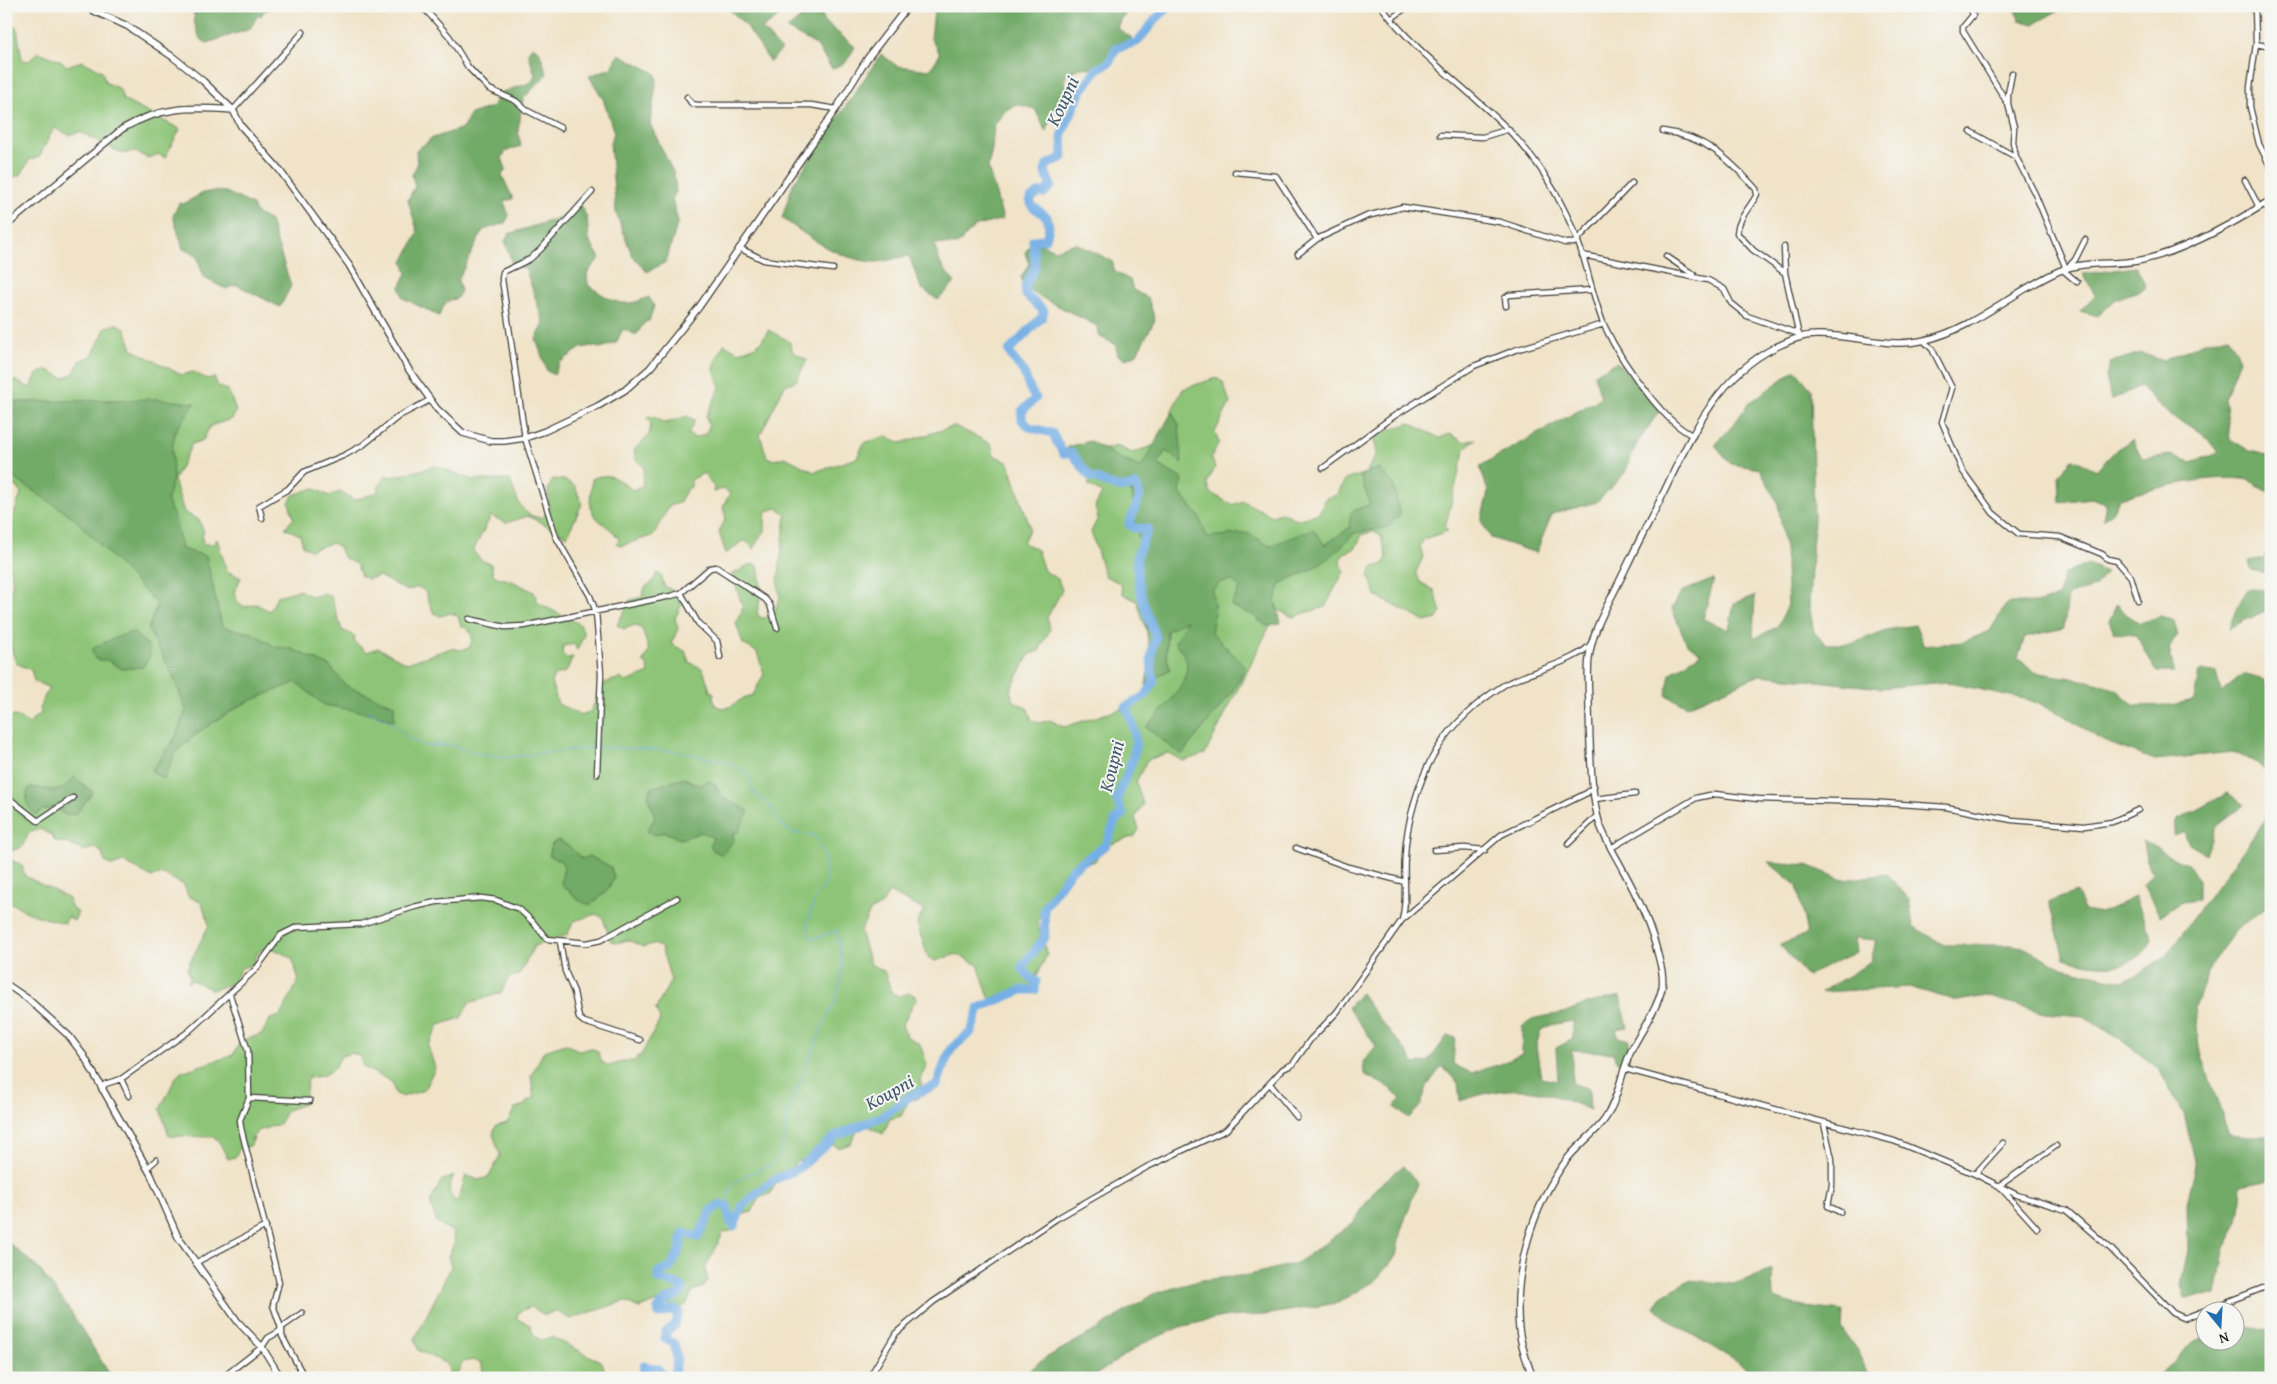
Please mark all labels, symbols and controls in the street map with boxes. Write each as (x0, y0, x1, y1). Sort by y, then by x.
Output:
water label: Koupni (1038, 71, 1086, 131)
water label: Koupni (1091, 737, 1131, 796)
water label: Koupni (859, 1067, 919, 1117)
north arrow (2194, 1302, 2244, 1352)
text: N (2216, 1327, 2232, 1350)

